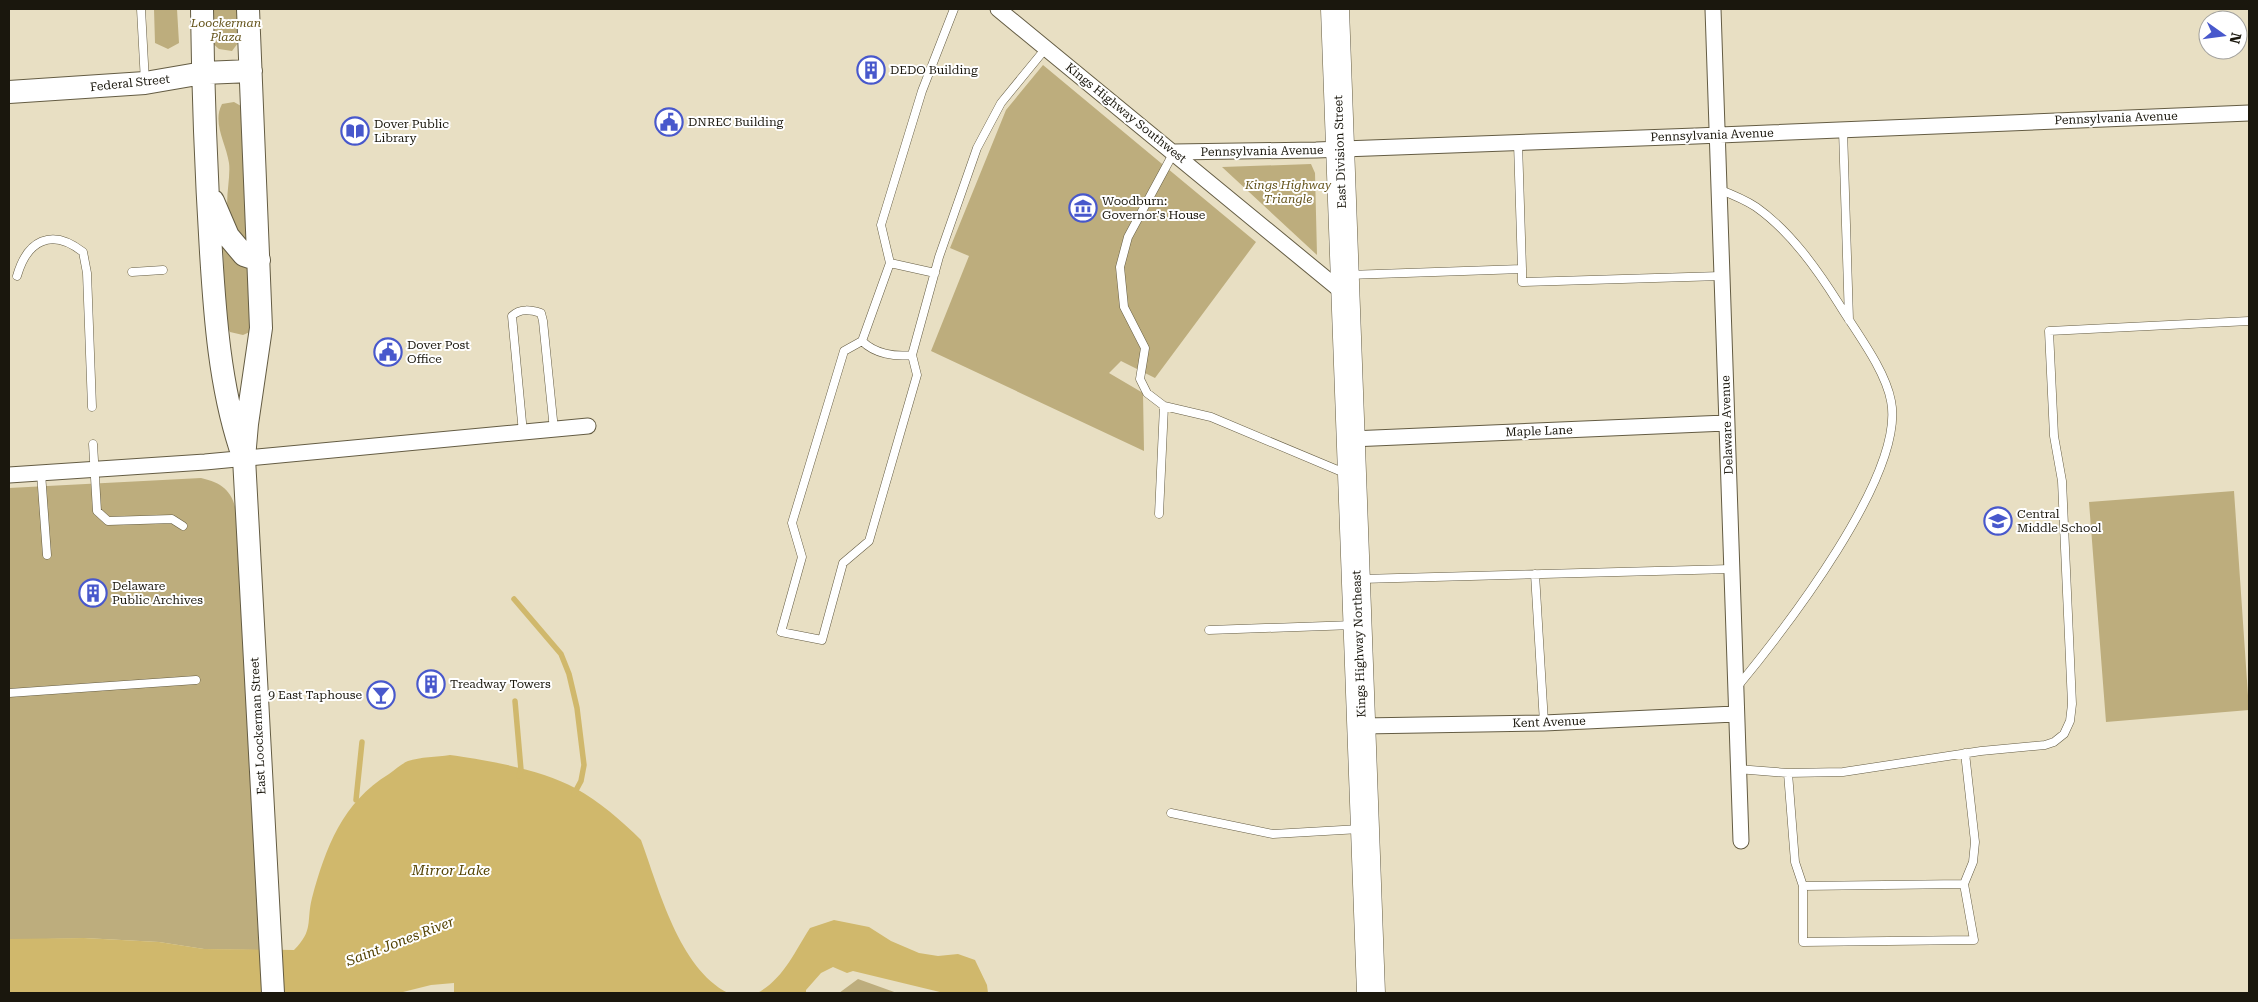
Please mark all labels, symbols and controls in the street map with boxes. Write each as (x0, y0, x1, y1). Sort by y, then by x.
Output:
north arrow (2198, 10, 2248, 60)
park label: Loockerman Plaza (190, 16, 261, 44)
text: N (2226, 31, 2245, 46)
building icon: DEDO Building (856, 55, 886, 85)
street label: Kings Highway Southwest (1063, 60, 1190, 166)
place label: DEDO Building (890, 63, 978, 77)
street label: Federal Street (89, 72, 171, 94)
street label: East Division Street (1331, 95, 1349, 209)
public building icon: DNREC Building (654, 107, 684, 137)
street label: Pennsylvania Avenue (2054, 109, 2178, 127)
place label: DNREC Building (688, 115, 784, 129)
library icon: Dover Public Library (340, 116, 370, 146)
place label: Dover Public Library (374, 117, 449, 145)
street label: Pennsylvania Avenue (1650, 126, 1774, 144)
street label: Pennsylvania Avenue (1200, 143, 1324, 159)
park label: Kings Highway Triangle (1244, 178, 1332, 206)
museum icon: Woodburn: Governor's House (1068, 193, 1098, 223)
place label: Woodburn: Governor's House (1102, 194, 1206, 222)
public building icon: Dover Post Office (373, 337, 403, 367)
place label: Dover Post Office (407, 338, 470, 366)
street label: Delaware Avenue (1718, 375, 1736, 475)
street label: Maple Lane (1505, 423, 1573, 439)
school or university icon: Central Middle School (1983, 506, 2013, 536)
place label: Central Middle School (2017, 507, 2102, 535)
street label: Kings Highway Northeast (1349, 570, 1369, 718)
building icon: Delaware Public Archives (78, 578, 108, 608)
place label: Delaware Public Archives (112, 579, 203, 607)
street label: East Loockerman Street (247, 656, 269, 795)
building icon: Treadway Towers (416, 669, 446, 699)
place label: Treadway Towers (450, 677, 551, 691)
bar icon: 9 East Taphouse (366, 680, 396, 710)
place label: 9 East Taphouse (268, 688, 362, 702)
street label: Kent Avenue (1512, 714, 1586, 730)
water label: Mirror Lake (411, 862, 490, 878)
water label: Saint Jones River (343, 913, 456, 969)

